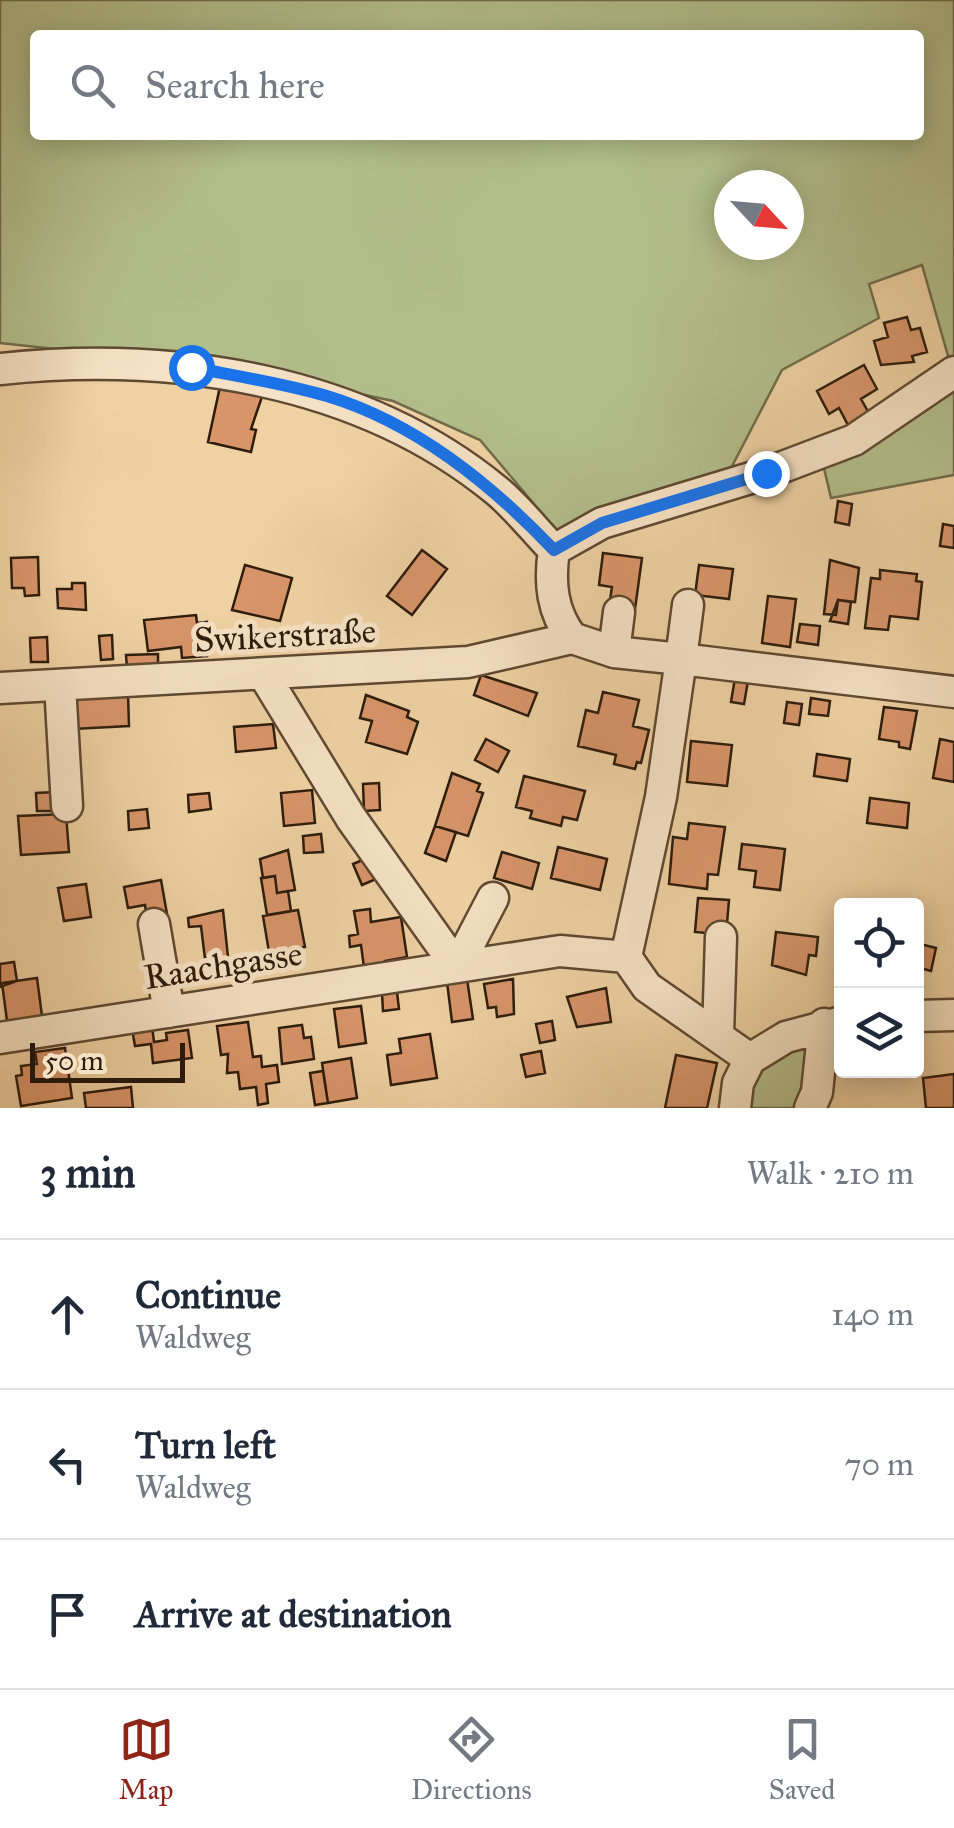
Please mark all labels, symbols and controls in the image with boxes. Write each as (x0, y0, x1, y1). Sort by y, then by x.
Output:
search box (30, 30, 924, 140)
icon: search (65, 58, 120, 113)
text: Search here (145, 62, 325, 108)
north arrow (714, 170, 804, 260)
route start (169, 345, 215, 391)
route end (744, 451, 790, 497)
street label: Swikerstraße (193, 609, 377, 662)
map controls (834, 898, 924, 1078)
button: locate (834, 898, 924, 988)
street label: Raachgasse (141, 932, 305, 999)
button: layers (834, 988, 924, 1078)
scale bar (30, 1038, 185, 1082)
text: 50 m (45, 1043, 104, 1078)
text: 3 min (40, 1147, 135, 1199)
text: Walk · 210 m (747, 1154, 914, 1193)
text: Continue (135, 1272, 281, 1318)
icon: ahead (40, 1287, 95, 1342)
text: 140 m (831, 1295, 914, 1334)
text: Waldweg (135, 1318, 251, 1357)
text: Turn left (135, 1422, 276, 1468)
icon: left (40, 1437, 95, 1492)
text: 70 m (845, 1445, 914, 1484)
text: Waldweg (135, 1468, 251, 1507)
icon: arrive (40, 1587, 95, 1642)
text: Arrive at destination (135, 1591, 452, 1637)
tab: Map (119, 1712, 174, 1807)
tab: Directions (411, 1712, 532, 1807)
tab: Saved (769, 1712, 835, 1807)

